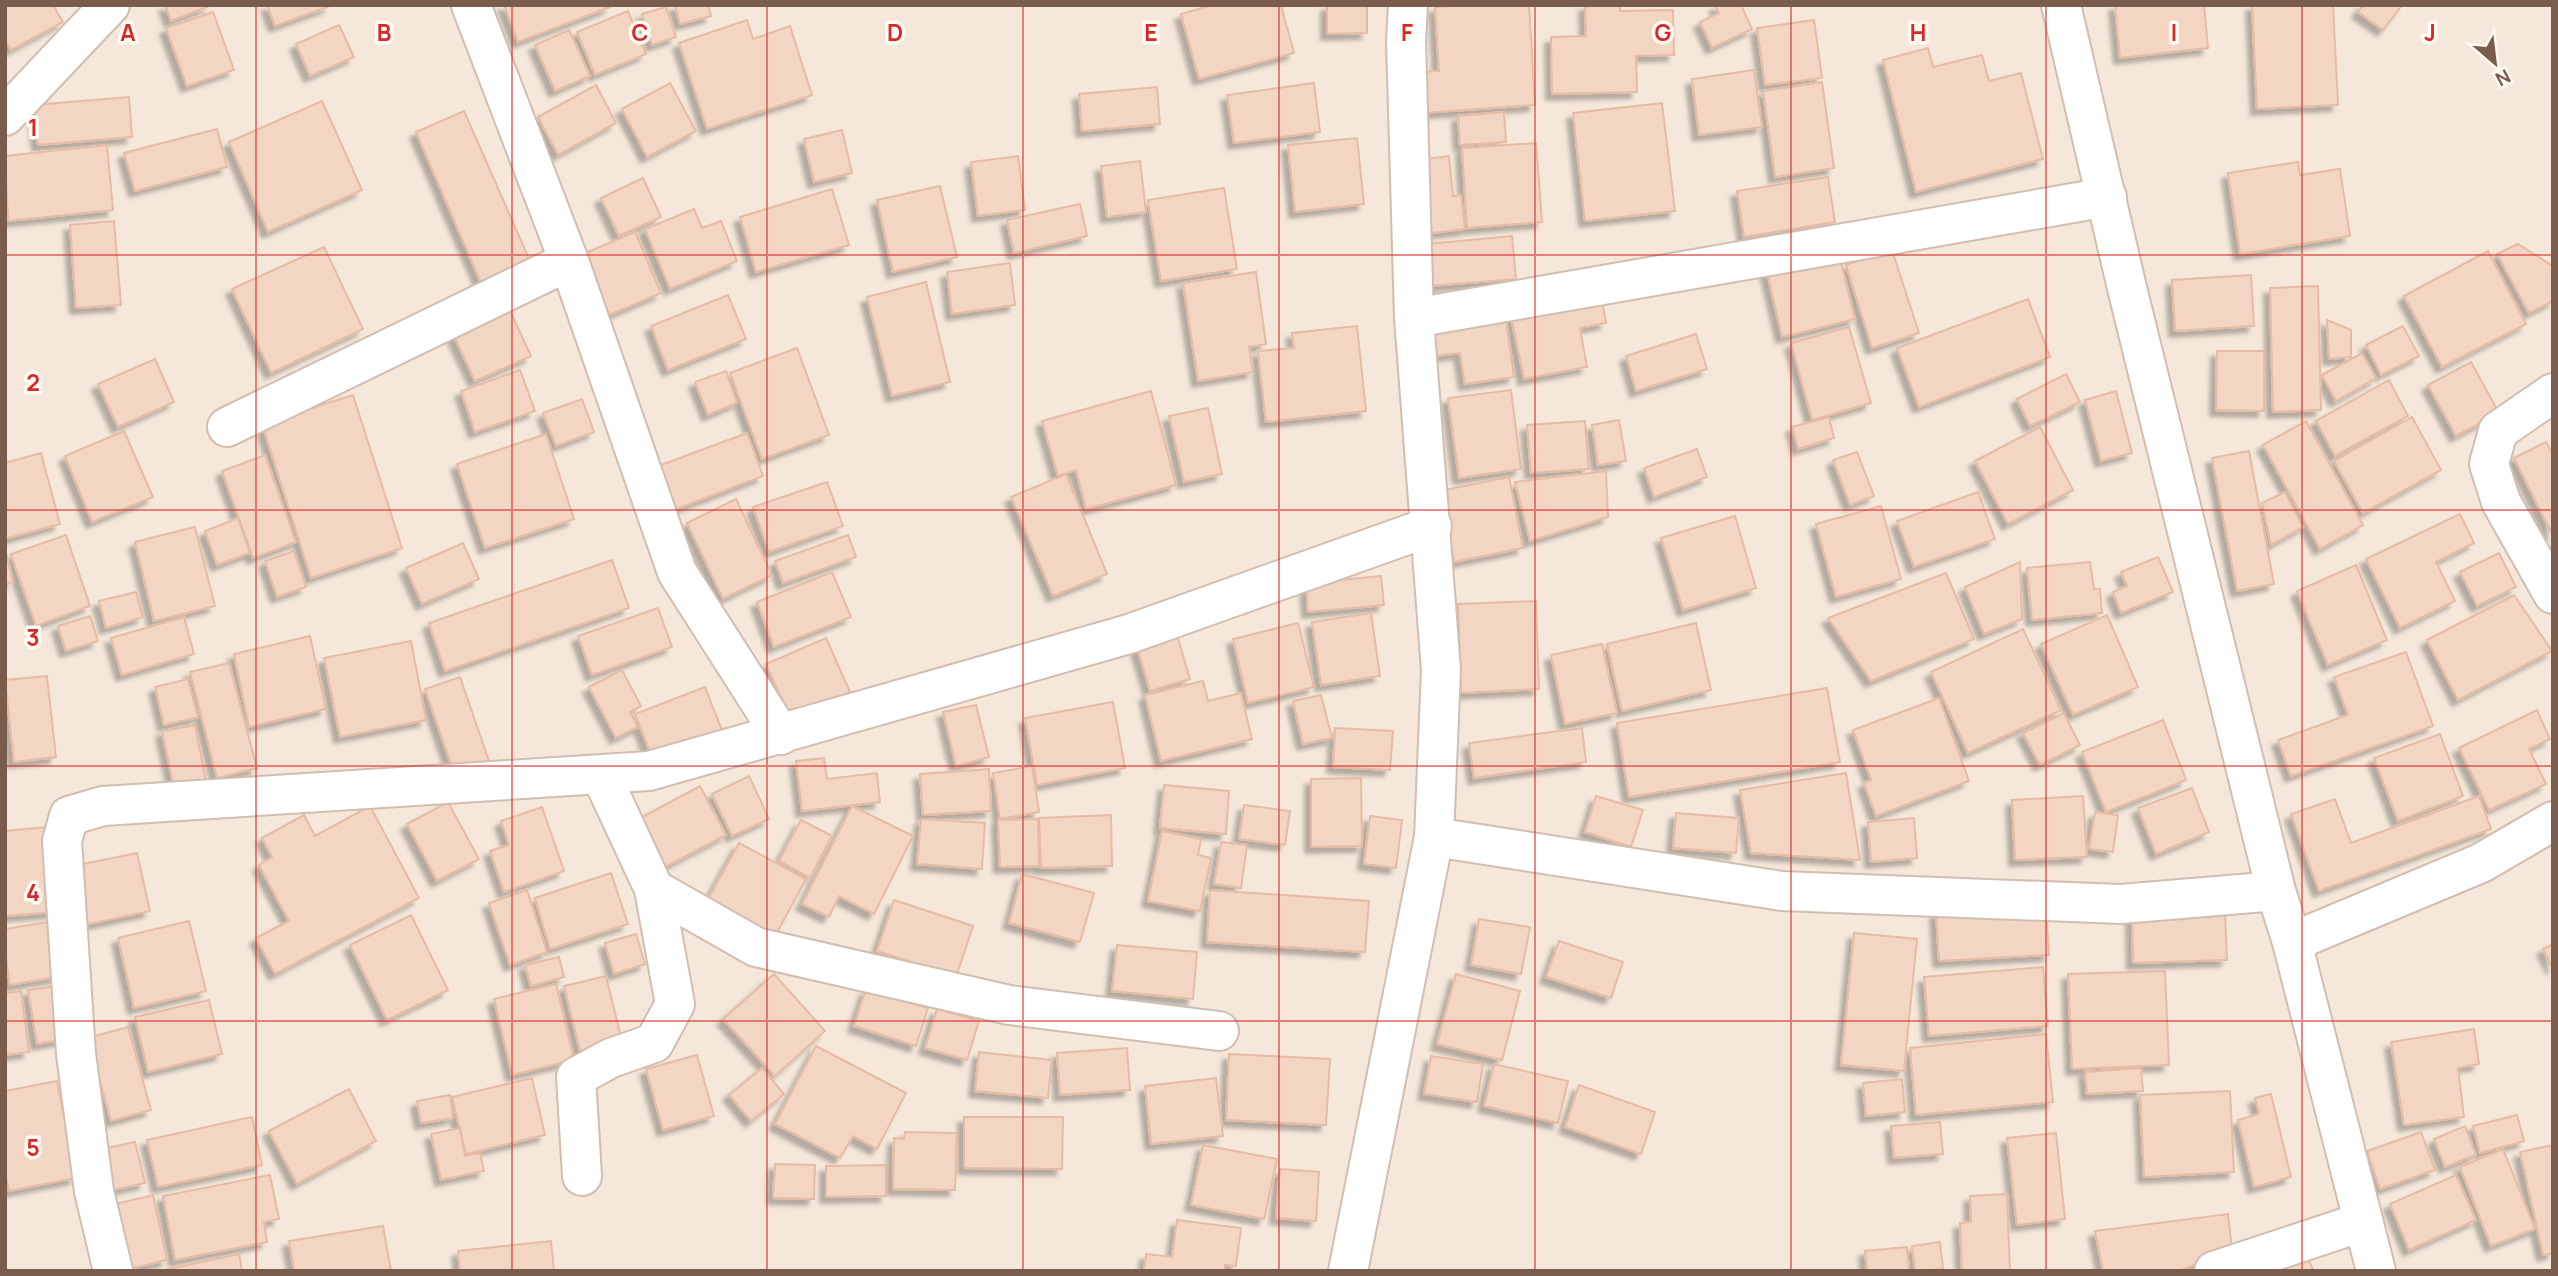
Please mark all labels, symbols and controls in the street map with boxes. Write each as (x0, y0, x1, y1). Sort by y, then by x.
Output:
text: A (120, 16, 136, 48)
text: B (377, 16, 391, 48)
text: C (632, 16, 649, 48)
text: D (887, 16, 903, 48)
text: E (1144, 16, 1158, 48)
text: F (1401, 16, 1413, 48)
text: G (1655, 16, 1672, 48)
text: H (1910, 16, 1926, 48)
text: I (2171, 16, 2177, 48)
text: J (2424, 16, 2436, 48)
north arrow (2460, 28, 2530, 98)
text: N (2491, 63, 2515, 93)
text: 1 (28, 111, 38, 143)
text: 2 (26, 366, 40, 398)
text: 3 (26, 621, 40, 653)
text: 4 (26, 876, 40, 908)
text: 5 (26, 1131, 40, 1163)

